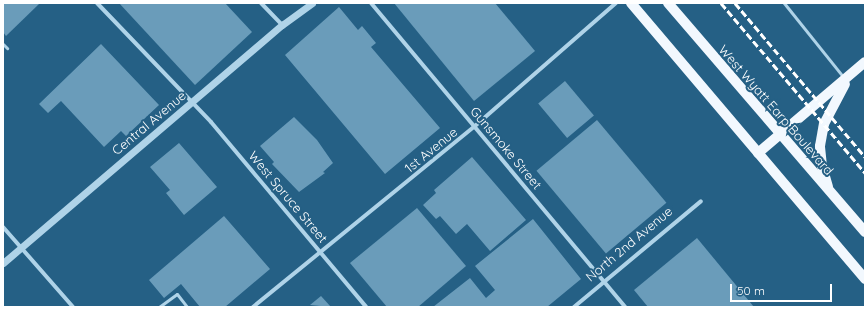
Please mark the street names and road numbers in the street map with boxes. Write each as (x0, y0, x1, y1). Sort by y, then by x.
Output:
street label: West Wyatt Earp Boulevard (715, 42, 837, 178)
street label: Central Avenue (109, 88, 189, 158)
street label: Gunsmoke Street (467, 104, 545, 192)
street label: 1st Avenue (401, 124, 461, 176)
street label: West Spruce Street (245, 148, 331, 246)
street label: North 2nd Avenue (583, 203, 675, 285)

